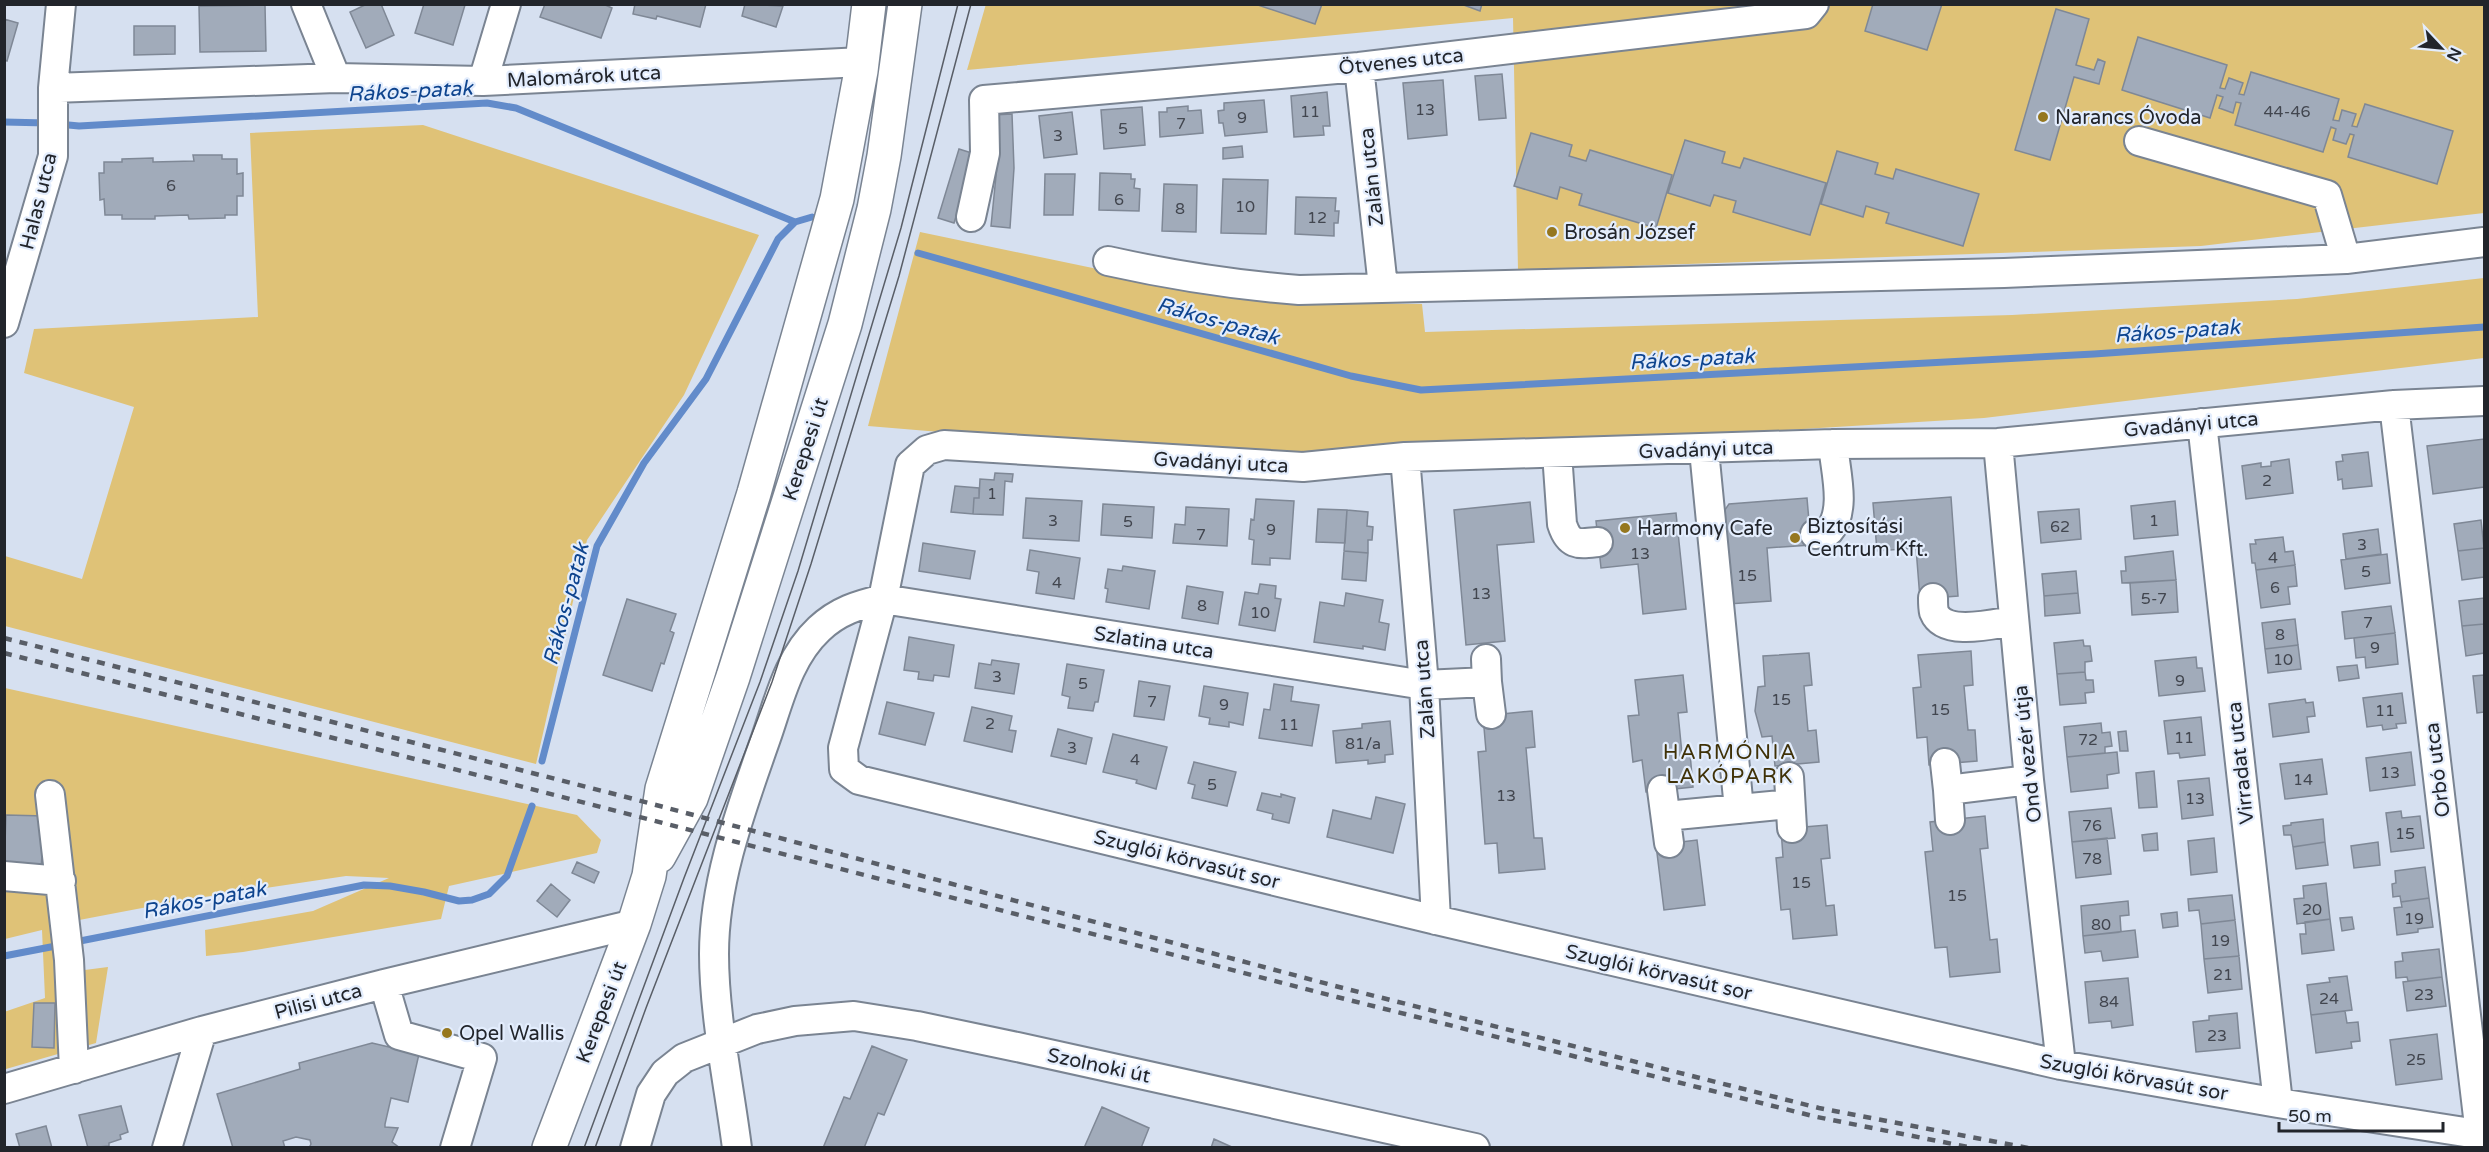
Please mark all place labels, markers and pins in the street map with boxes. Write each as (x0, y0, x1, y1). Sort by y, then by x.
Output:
place label: Narancs Óvoda (2055, 105, 2202, 130)
marker: Narancs Óvoda (2036, 110, 2050, 124)
place label: Brosán József (1564, 221, 1696, 245)
marker: Brosán József (1545, 225, 1559, 239)
place label: Biztosítási Centrum Kft. (1807, 515, 1929, 562)
place label: Harmony Cafe (1637, 517, 1773, 541)
marker: Harmony Cafe (1618, 521, 1632, 535)
marker: Biztosítási Centrum Kft. (1788, 531, 1802, 545)
place label: Opel Wallis (459, 1022, 564, 1046)
marker: Opel Wallis (440, 1026, 454, 1040)

